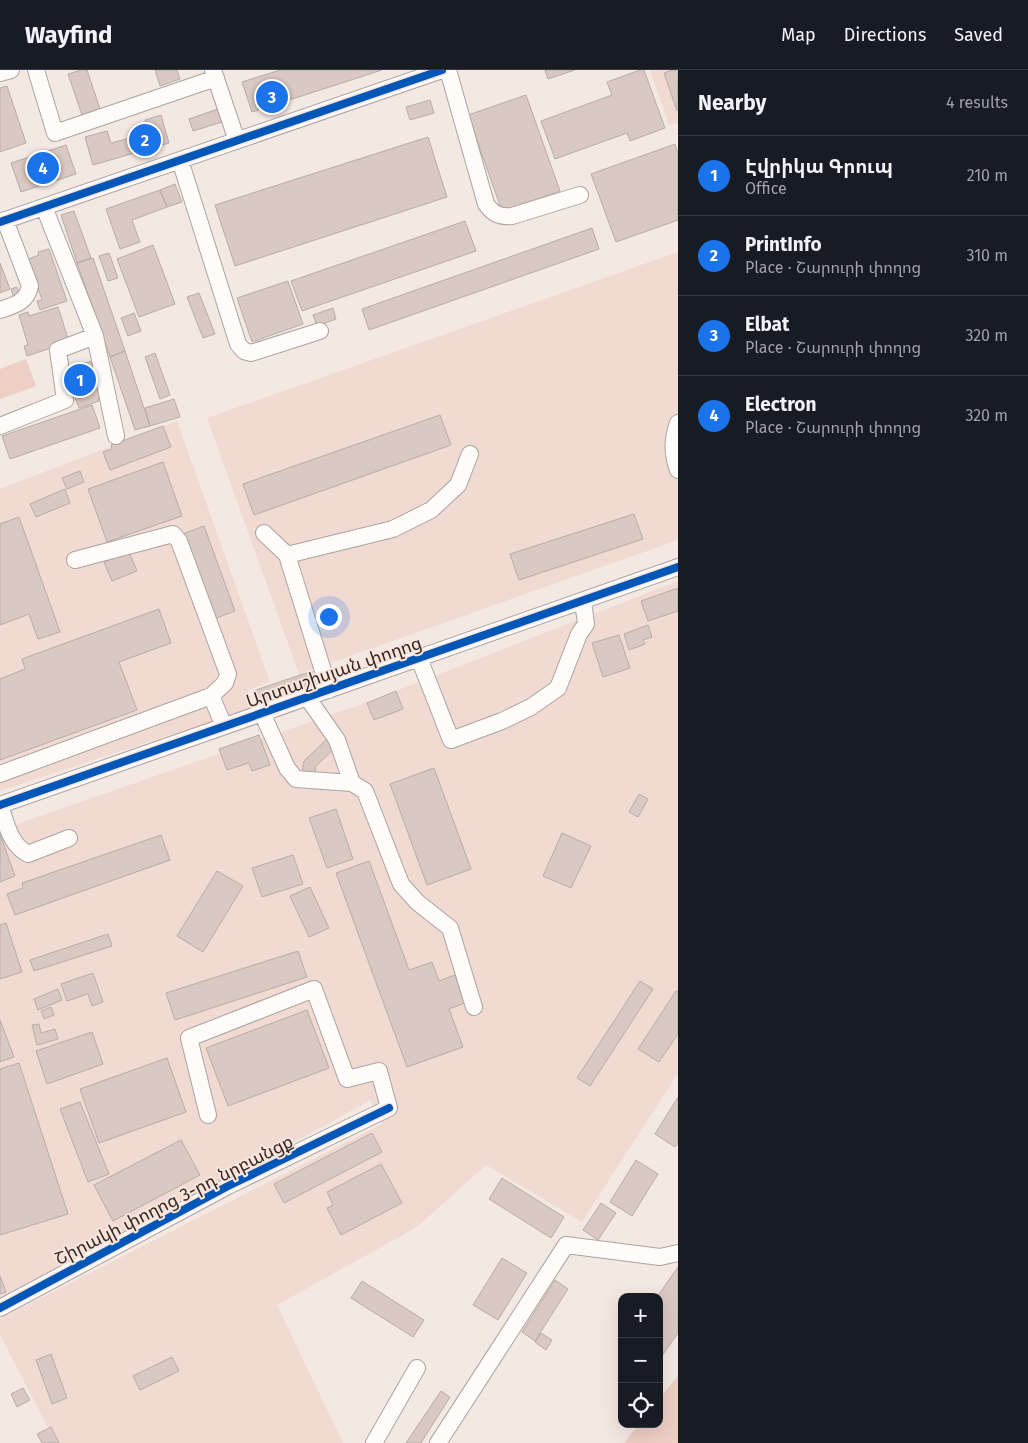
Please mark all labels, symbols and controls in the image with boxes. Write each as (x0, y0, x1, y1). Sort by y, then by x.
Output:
text: Wayfind (25, 21, 112, 49)
text: Map (781, 24, 816, 46)
text: Directions (844, 24, 926, 46)
text: Saved (954, 24, 1003, 46)
pin: 3 (256, 78, 288, 116)
text: Nearby (698, 90, 766, 116)
text: 4 results (946, 93, 1008, 112)
pin: 2 (129, 121, 161, 159)
pin: 4 (27, 149, 59, 187)
text: Էվրիկա Գրուպ (745, 155, 893, 178)
text: 1 (710, 166, 718, 185)
text: 210 m (967, 166, 1008, 185)
text: Office (745, 179, 787, 198)
text: PrintInfo (745, 233, 822, 256)
text: 2 (710, 246, 718, 265)
text: 310 m (967, 246, 1008, 265)
text: Place · Շարուրի փողոց (745, 258, 921, 277)
text: Elbat (745, 313, 789, 336)
text: 3 (710, 326, 718, 345)
text: 320 m (965, 326, 1008, 345)
text: Place · Շարուրի փողոց (745, 338, 921, 357)
pin: 1 (64, 361, 96, 399)
text: Electron (745, 393, 816, 416)
text: 4 (709, 406, 719, 425)
text: 320 m (965, 406, 1008, 425)
text: Place · Շարուրի փողոց (745, 418, 921, 437)
your location (316, 604, 342, 630)
street label: Արտաշիսյան փողոց (243, 632, 425, 712)
street label: Շիրակի փողոց 3-րդ նրբանցք (51, 1130, 297, 1270)
map controls (618, 1293, 663, 1428)
button: + (618, 1293, 663, 1338)
button: − (618, 1338, 663, 1383)
button: locate (618, 1383, 663, 1428)

